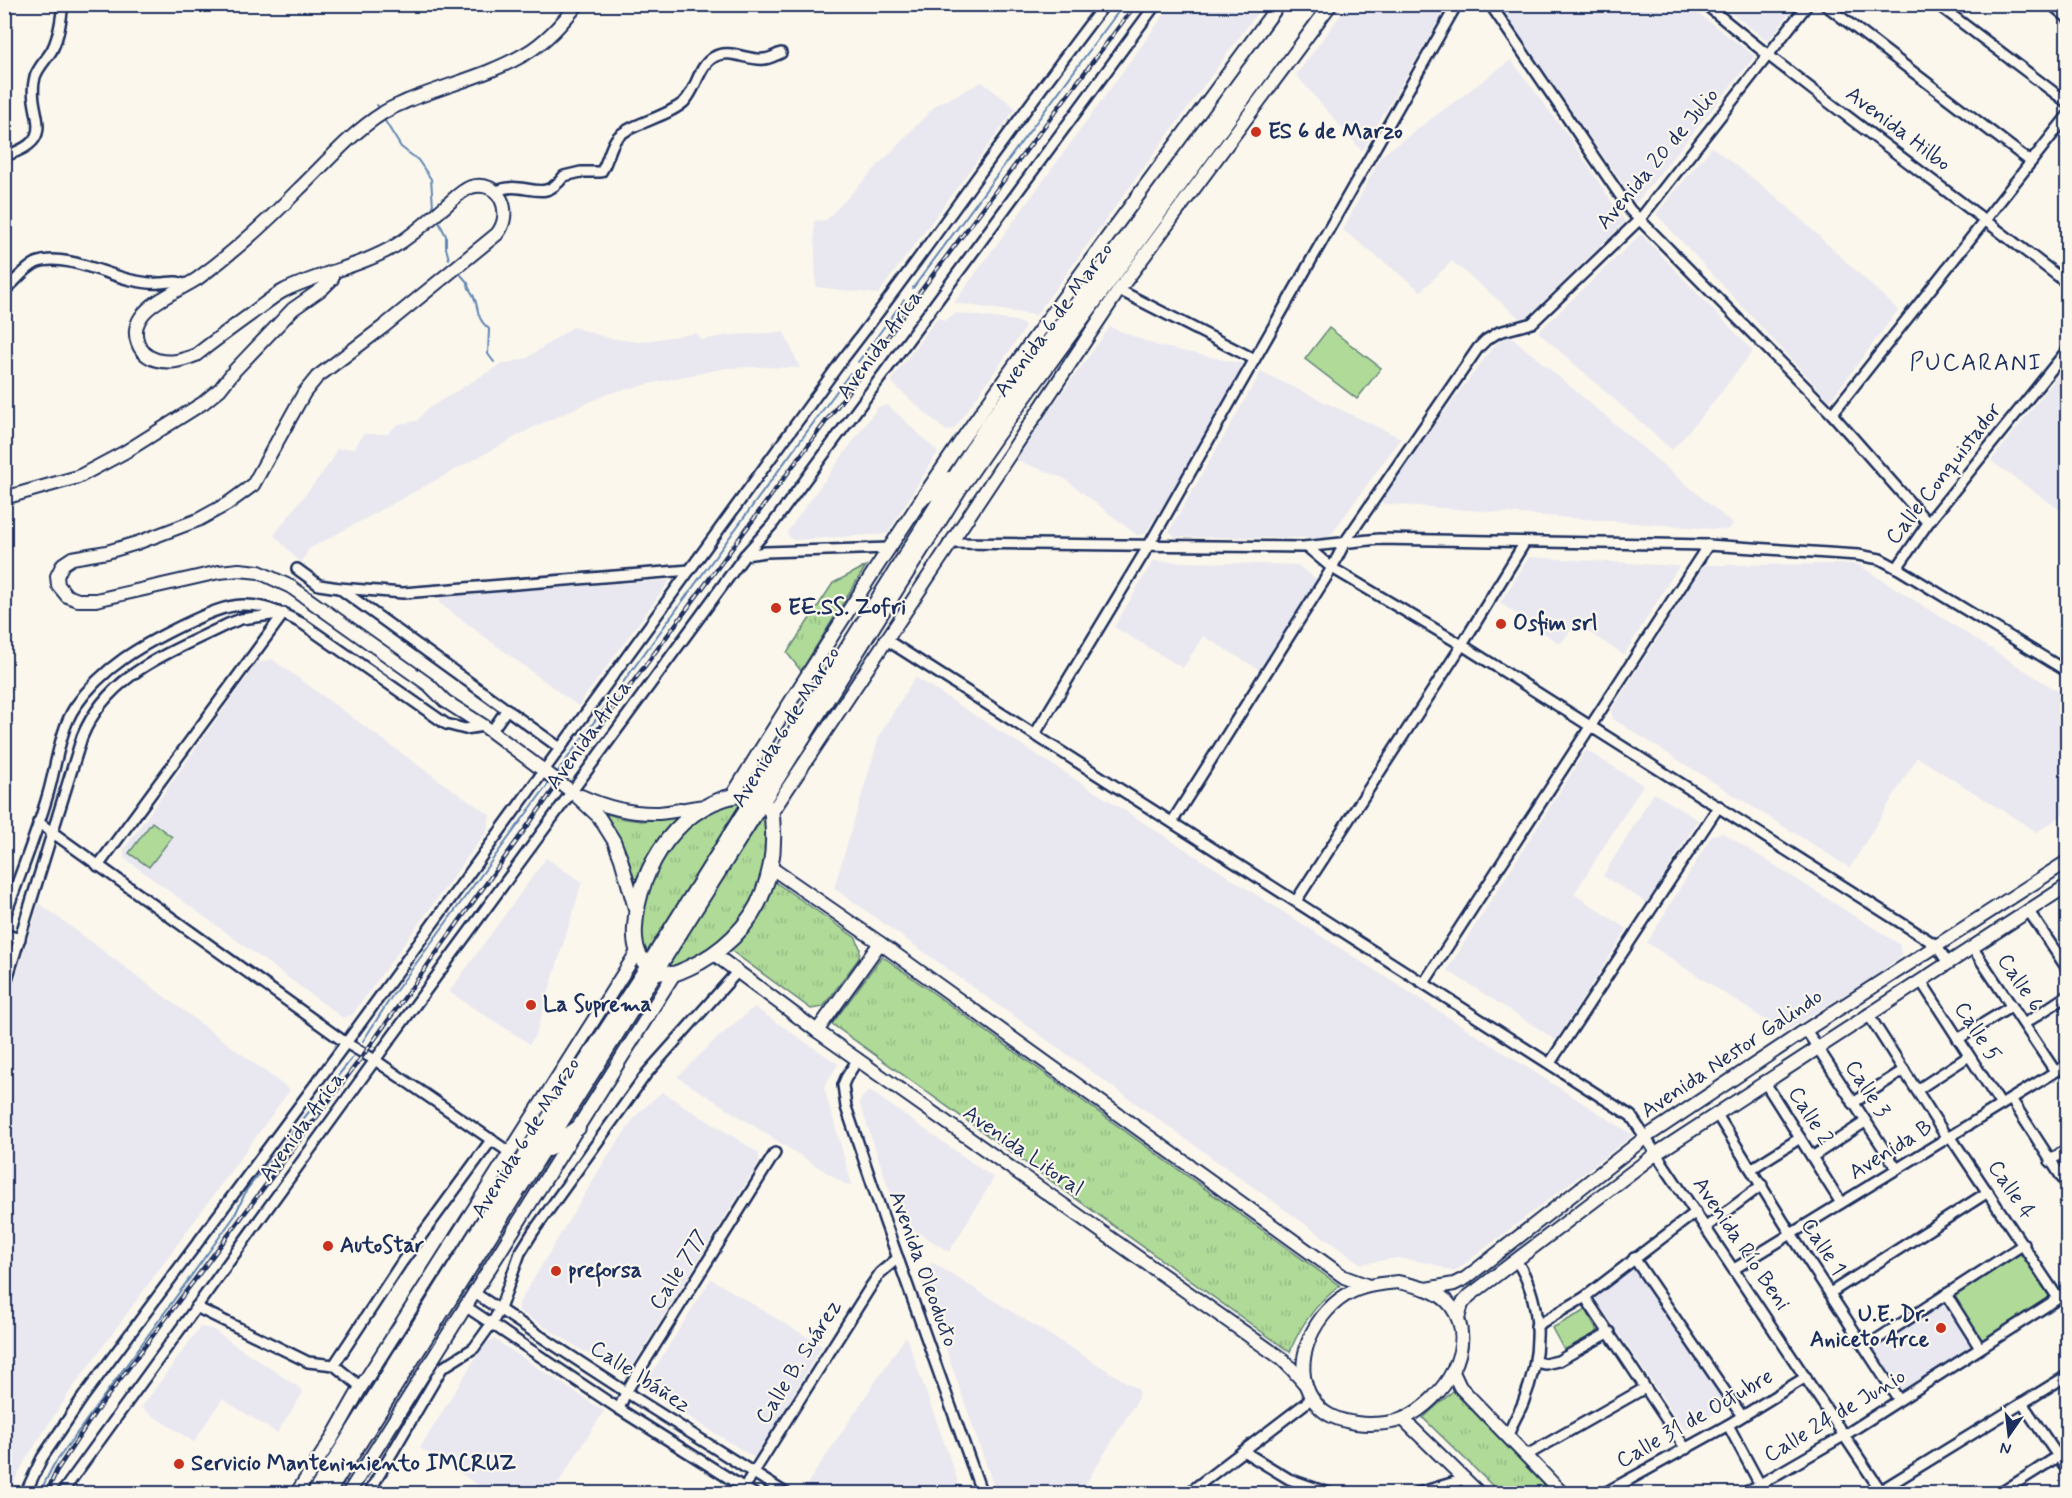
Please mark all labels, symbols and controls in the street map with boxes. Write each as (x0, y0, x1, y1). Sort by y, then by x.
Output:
street label: Avenida Hilbo (1840, 80, 1956, 178)
street label: Avenida 20 de Julio (1590, 82, 1726, 236)
place label: ES 6 de Marzo (1268, 118, 1403, 146)
marker: ES 6 de Marzo (1249, 125, 1263, 139)
street label: Avenida 6 de Marzo (988, 237, 1120, 403)
street label: Avenida Arica (831, 285, 929, 405)
district label: PUCARANI (1909, 348, 2043, 379)
street label: Calle Conquistador (1880, 397, 2009, 551)
place label: EE.SS. Zofri (788, 594, 906, 622)
marker: EE.SS. Zofri (769, 601, 783, 615)
place label: Osfim srl (1513, 610, 1597, 638)
marker: Osfim srl (1494, 617, 1508, 631)
street label: Avenida 6 de Marzo (725, 641, 847, 813)
street label: Avenida Arica (540, 675, 638, 795)
street label: Calle 6 (1990, 948, 2050, 1018)
street label: Avenida Nestor Galindo (1636, 983, 1828, 1125)
place label: La Suprema (543, 991, 652, 1019)
street label: Calle 5 (1947, 997, 2007, 1067)
marker: La Suprema (524, 998, 538, 1012)
street label: Avenida 6 de Marzo (465, 1052, 587, 1224)
street label: Calle 3 (1838, 1055, 1896, 1123)
street label: Avenida Arica (253, 1067, 351, 1187)
street label: Calle 2 (1781, 1081, 1839, 1151)
street label: Avenida Litoral (957, 1099, 1089, 1203)
street label: Avenida B (1844, 1113, 1938, 1187)
street label: Calle 4 (1981, 1155, 2041, 1225)
street label: Avenida Río Beni (1686, 1172, 1796, 1316)
street label: Avenida Oleoducto (882, 1187, 964, 1351)
street label: Calle 1 (1794, 1213, 1852, 1281)
street label: Calle 777 (643, 1224, 715, 1316)
place label: AutoStar (340, 1232, 425, 1260)
marker: AutoStar (321, 1239, 335, 1253)
place label: preforsa (568, 1257, 642, 1287)
marker: preforsa (549, 1264, 563, 1278)
street label: Calle B. Suárez (750, 1294, 848, 1429)
place label: U.E. Dr. Aniceto Arce (1810, 1301, 1930, 1354)
marker: U.E. Dr. Aniceto Arce (1934, 1321, 1948, 1335)
street label: Calle Ibáñez (584, 1334, 696, 1420)
street label: Calle 31 de Octubre (1612, 1363, 1778, 1475)
street label: Calle 24 de Junio (1759, 1363, 1911, 1469)
north arrow (1979, 1405, 2039, 1465)
text: N (1998, 1437, 2013, 1460)
place label: Servicio Mantenimiento IMCRUZ (191, 1450, 516, 1478)
marker: Servicio Mantenimiento IMCRUZ (172, 1457, 186, 1471)

